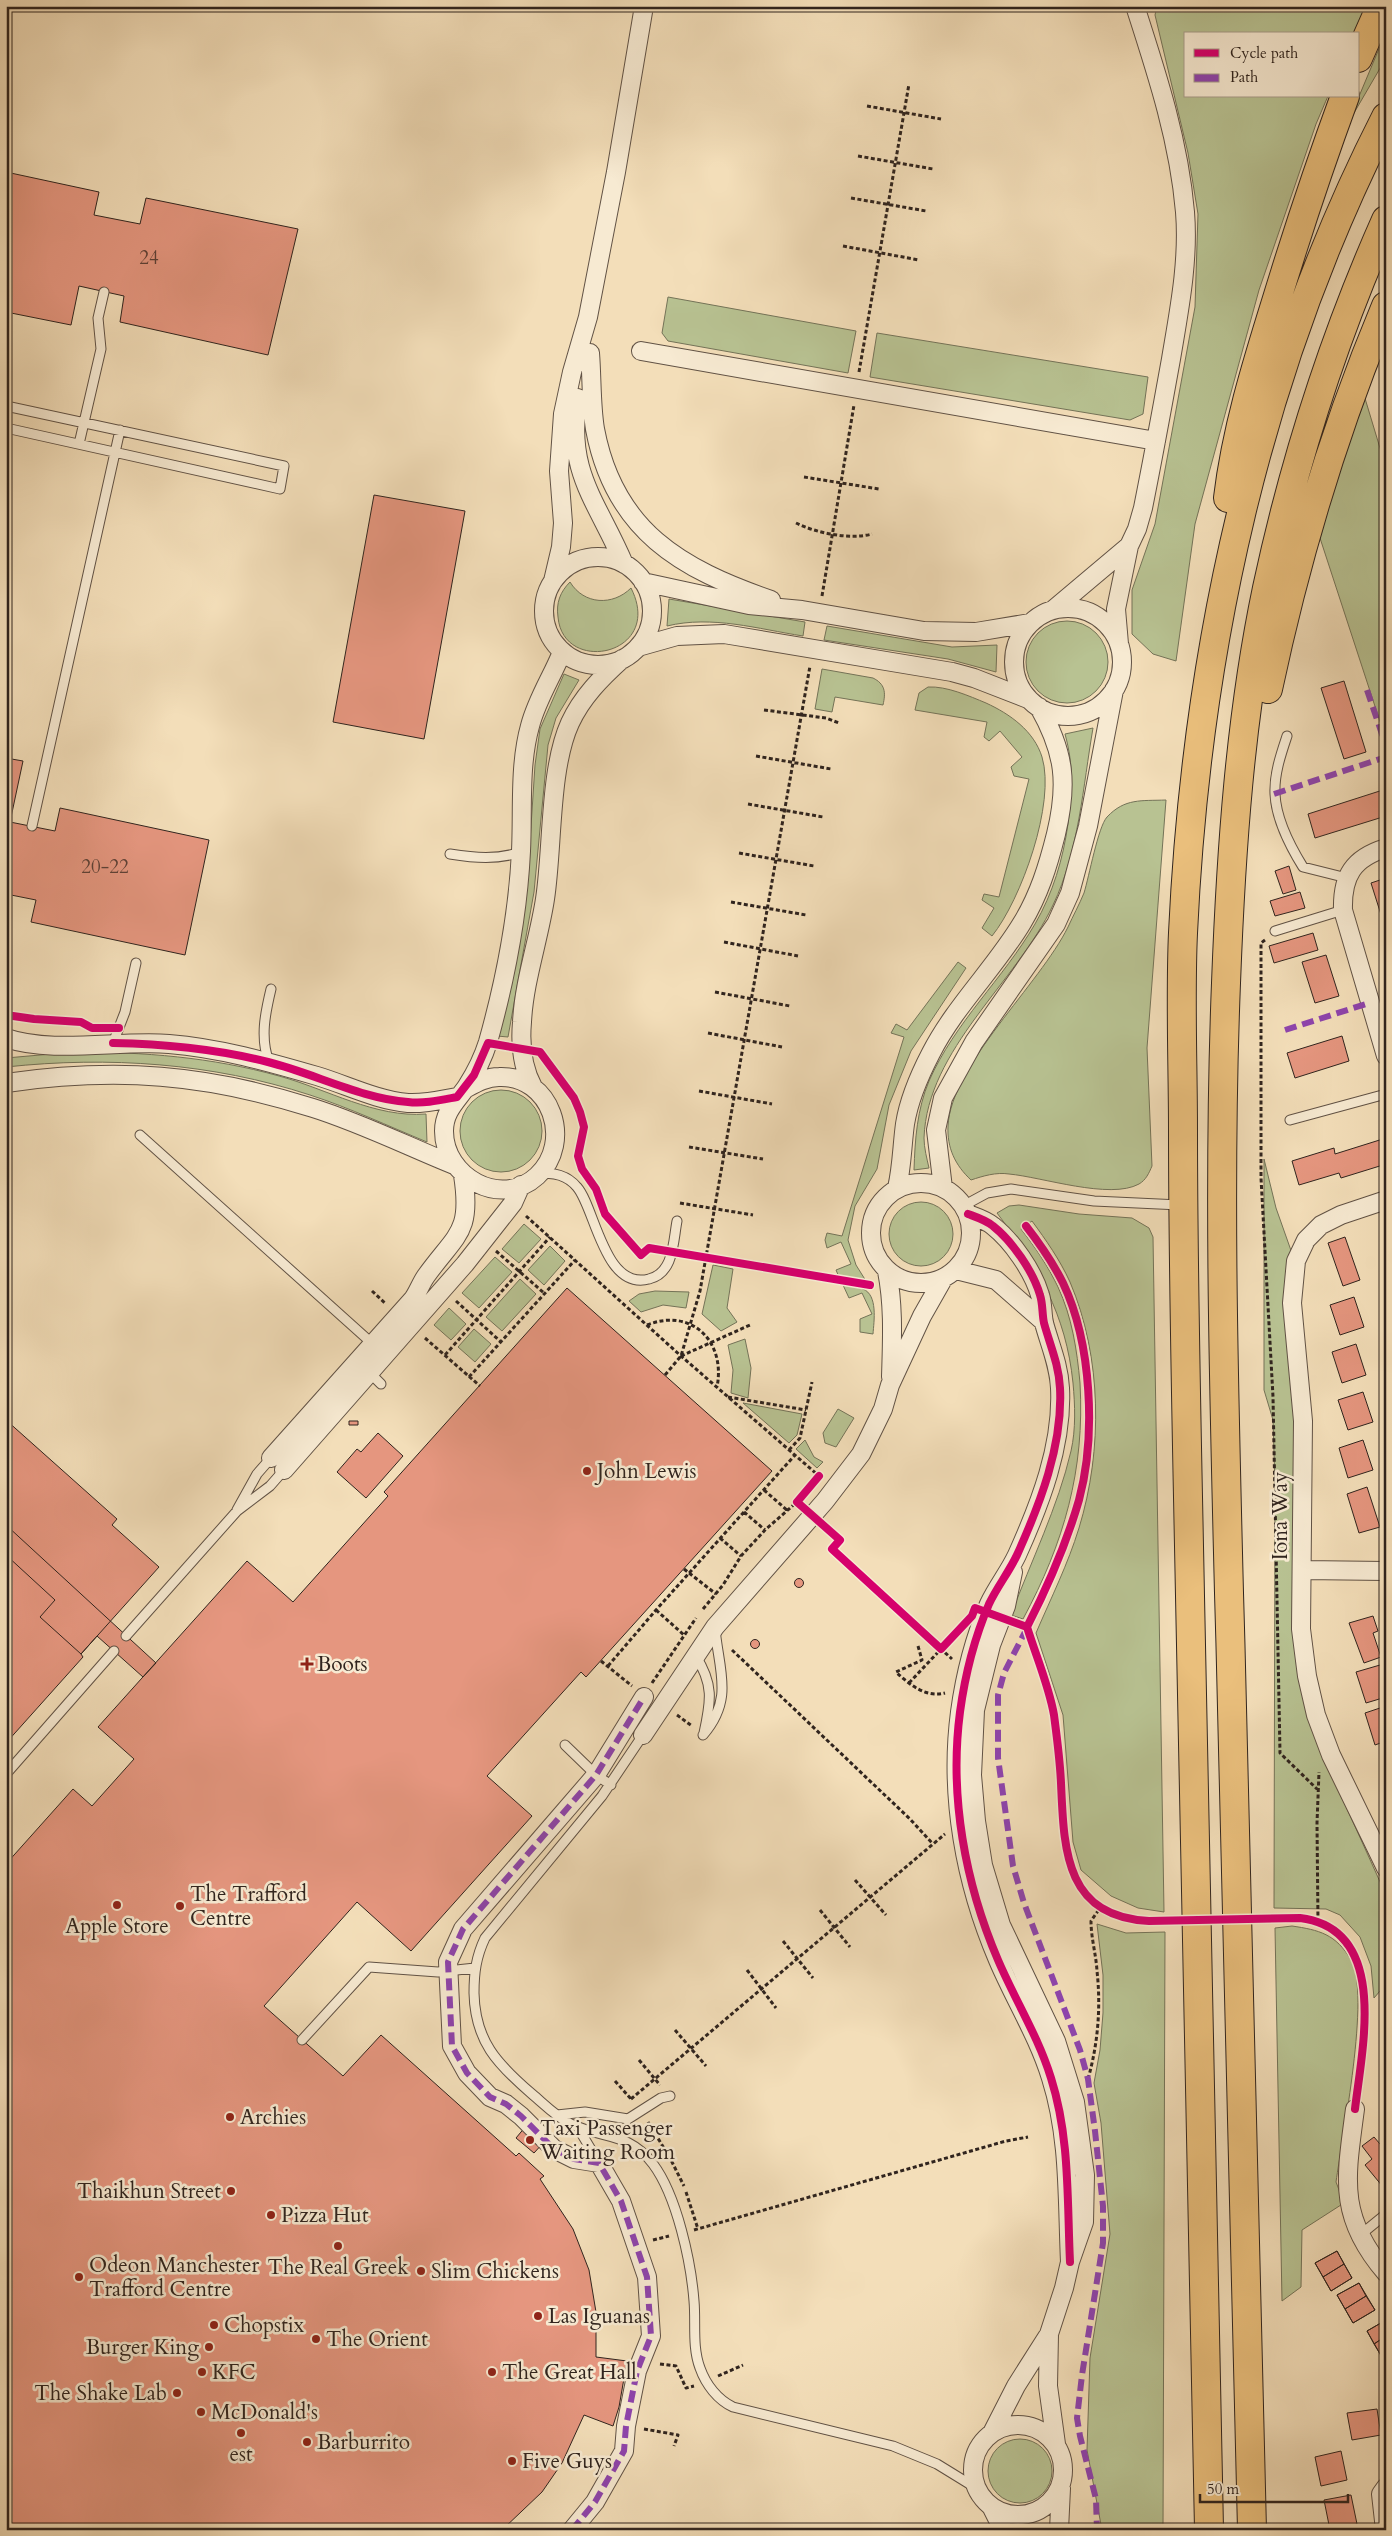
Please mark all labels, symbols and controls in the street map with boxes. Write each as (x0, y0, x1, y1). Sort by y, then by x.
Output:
legend (1184, 32, 1360, 98)
text: Cycle path (1230, 43, 1299, 63)
text: Path (1230, 67, 1259, 87)
house number: 24 (139, 245, 159, 271)
house number: 20-22 (81, 854, 129, 880)
place label: John Lewis (594, 1457, 697, 1486)
marker: John Lewis (581, 1465, 593, 1477)
street label: Iona Way (1266, 1472, 1295, 1560)
place label: Boots (317, 1650, 368, 1679)
marker: Boots (301, 1658, 313, 1670)
place label: The Trafford Centre (190, 1880, 307, 1933)
marker: Apple Store (111, 1899, 123, 1911)
marker: The Trafford Centre (174, 1900, 186, 1912)
place label: Apple Store (65, 1912, 169, 1941)
place label: Archies (240, 2103, 306, 2132)
marker: Archies (224, 2111, 236, 2123)
place label: Taxi Passenger Waiting Room (539, 2114, 675, 2167)
marker: Taxi Passenger Waiting Room (524, 2134, 536, 2146)
place label: Thaikhun Street (77, 2177, 221, 2206)
marker: Thaikhun Street (225, 2185, 237, 2197)
place label: Pizza Hut (281, 2201, 369, 2230)
marker: Pizza Hut (265, 2209, 277, 2221)
marker: The Real Greek (332, 2240, 344, 2252)
place label: Odeon Manchester Trafford Centre (89, 2251, 259, 2304)
place label: The Real Greek (268, 2253, 409, 2282)
place label: Slim Chickens (431, 2257, 559, 2286)
marker: Slim Chickens (415, 2265, 427, 2277)
marker: Odeon Manchester Trafford Centre (73, 2271, 85, 2283)
place label: Las Iguanas (548, 2302, 650, 2331)
marker: Las Iguanas (532, 2310, 544, 2322)
place label: Chopstix (224, 2311, 305, 2340)
marker: Chopstix (208, 2319, 220, 2331)
place label: The Orient (326, 2325, 428, 2354)
place label: Burger King (86, 2333, 199, 2362)
marker: The Orient (310, 2333, 322, 2345)
marker: Burger King (203, 2341, 215, 2353)
place label: KFC (212, 2358, 256, 2387)
place label: The Great Hall (502, 2358, 637, 2387)
marker: KFC (196, 2366, 208, 2378)
marker: The Great Hall (486, 2366, 498, 2378)
place label: The Shake Lab (34, 2379, 167, 2408)
marker: The Shake Lab (171, 2387, 183, 2399)
place label: McDonald's (211, 2398, 318, 2427)
marker: McDonald's (195, 2406, 207, 2418)
marker: est (235, 2427, 247, 2439)
place label: Barburrito (317, 2428, 410, 2457)
marker: Barburrito (301, 2436, 313, 2448)
place label: est (229, 2440, 253, 2469)
place label: Five Guys (522, 2447, 612, 2476)
marker: Five Guys (506, 2455, 518, 2467)
scale bar (1200, 2471, 1347, 2503)
text: 50 m (1207, 2479, 1239, 2499)

